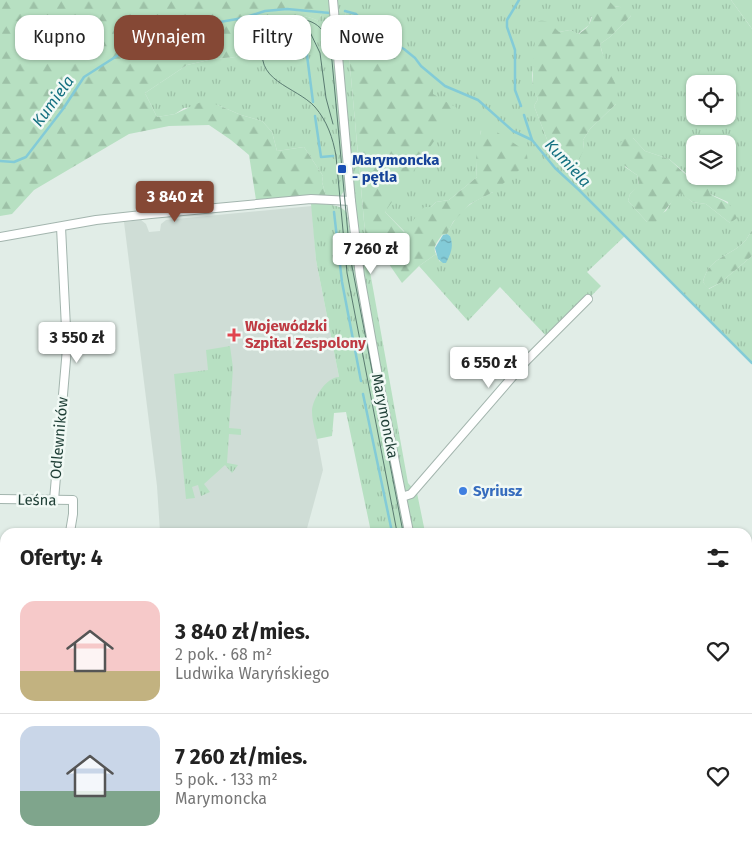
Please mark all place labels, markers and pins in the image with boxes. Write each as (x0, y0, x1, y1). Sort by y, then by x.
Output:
place label: Marymoncka - pętla (352, 151, 439, 186)
marker: Marymoncka - pętla (336, 163, 348, 175)
pin: 3 840 zł (123, 180, 227, 223)
pin: 7 260 zł (319, 232, 423, 275)
place label: Wojewódzki Szpital Zespolony (245, 317, 366, 352)
pin: 3 550 zł (25, 322, 129, 364)
marker: Wojewódzki Szpital Zespolony (227, 328, 241, 342)
pin: 6 550 zł (437, 346, 541, 389)
place label: Syriusz (473, 482, 522, 500)
marker: Syriusz (457, 485, 469, 497)

